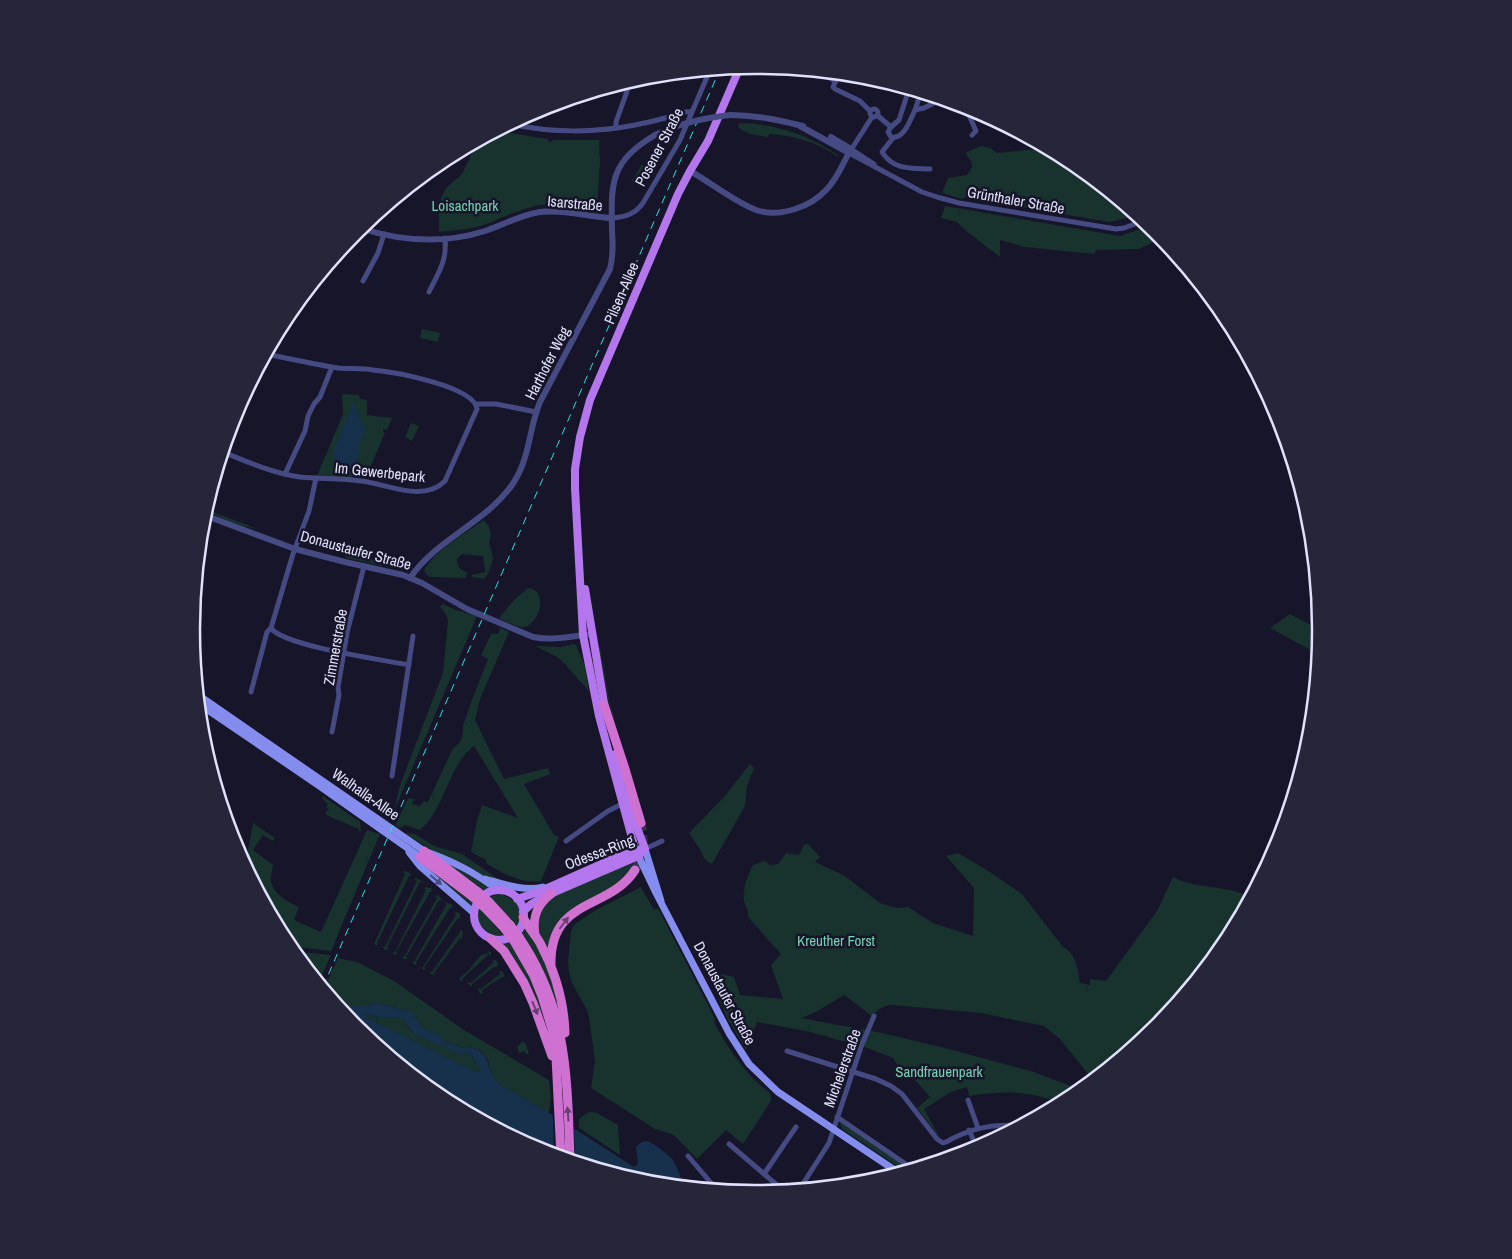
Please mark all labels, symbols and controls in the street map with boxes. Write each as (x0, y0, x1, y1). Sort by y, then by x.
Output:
street label: Posener Straße (630, 104, 689, 190)
street label: Grünthaler Straße (966, 181, 1066, 219)
street label: Isarstraße (547, 190, 604, 216)
park label: Loisachpark (431, 195, 499, 216)
street label: Pilsen-Allee (599, 259, 644, 327)
street label: Harthofer Weg (520, 323, 575, 403)
street label: Im Gewerbepark (334, 457, 427, 487)
street label: Donaustaufer Straße (298, 525, 414, 575)
street label: Zimmerstraße (318, 607, 352, 687)
street label: Walhalla-Allee (328, 763, 404, 825)
street label: Odessa-Ring (561, 829, 637, 875)
one-way arrow (429, 874, 442, 885)
one-way arrow (559, 916, 569, 930)
park label: Kreuther Forst (797, 930, 876, 951)
street label: Donaustaufer Straße (689, 938, 761, 1048)
one-way arrow (531, 1001, 539, 1016)
street label: Michelerstraße (818, 1026, 866, 1110)
park label: Sandfrauenpark (895, 1061, 984, 1082)
one-way arrow (563, 1105, 571, 1121)

